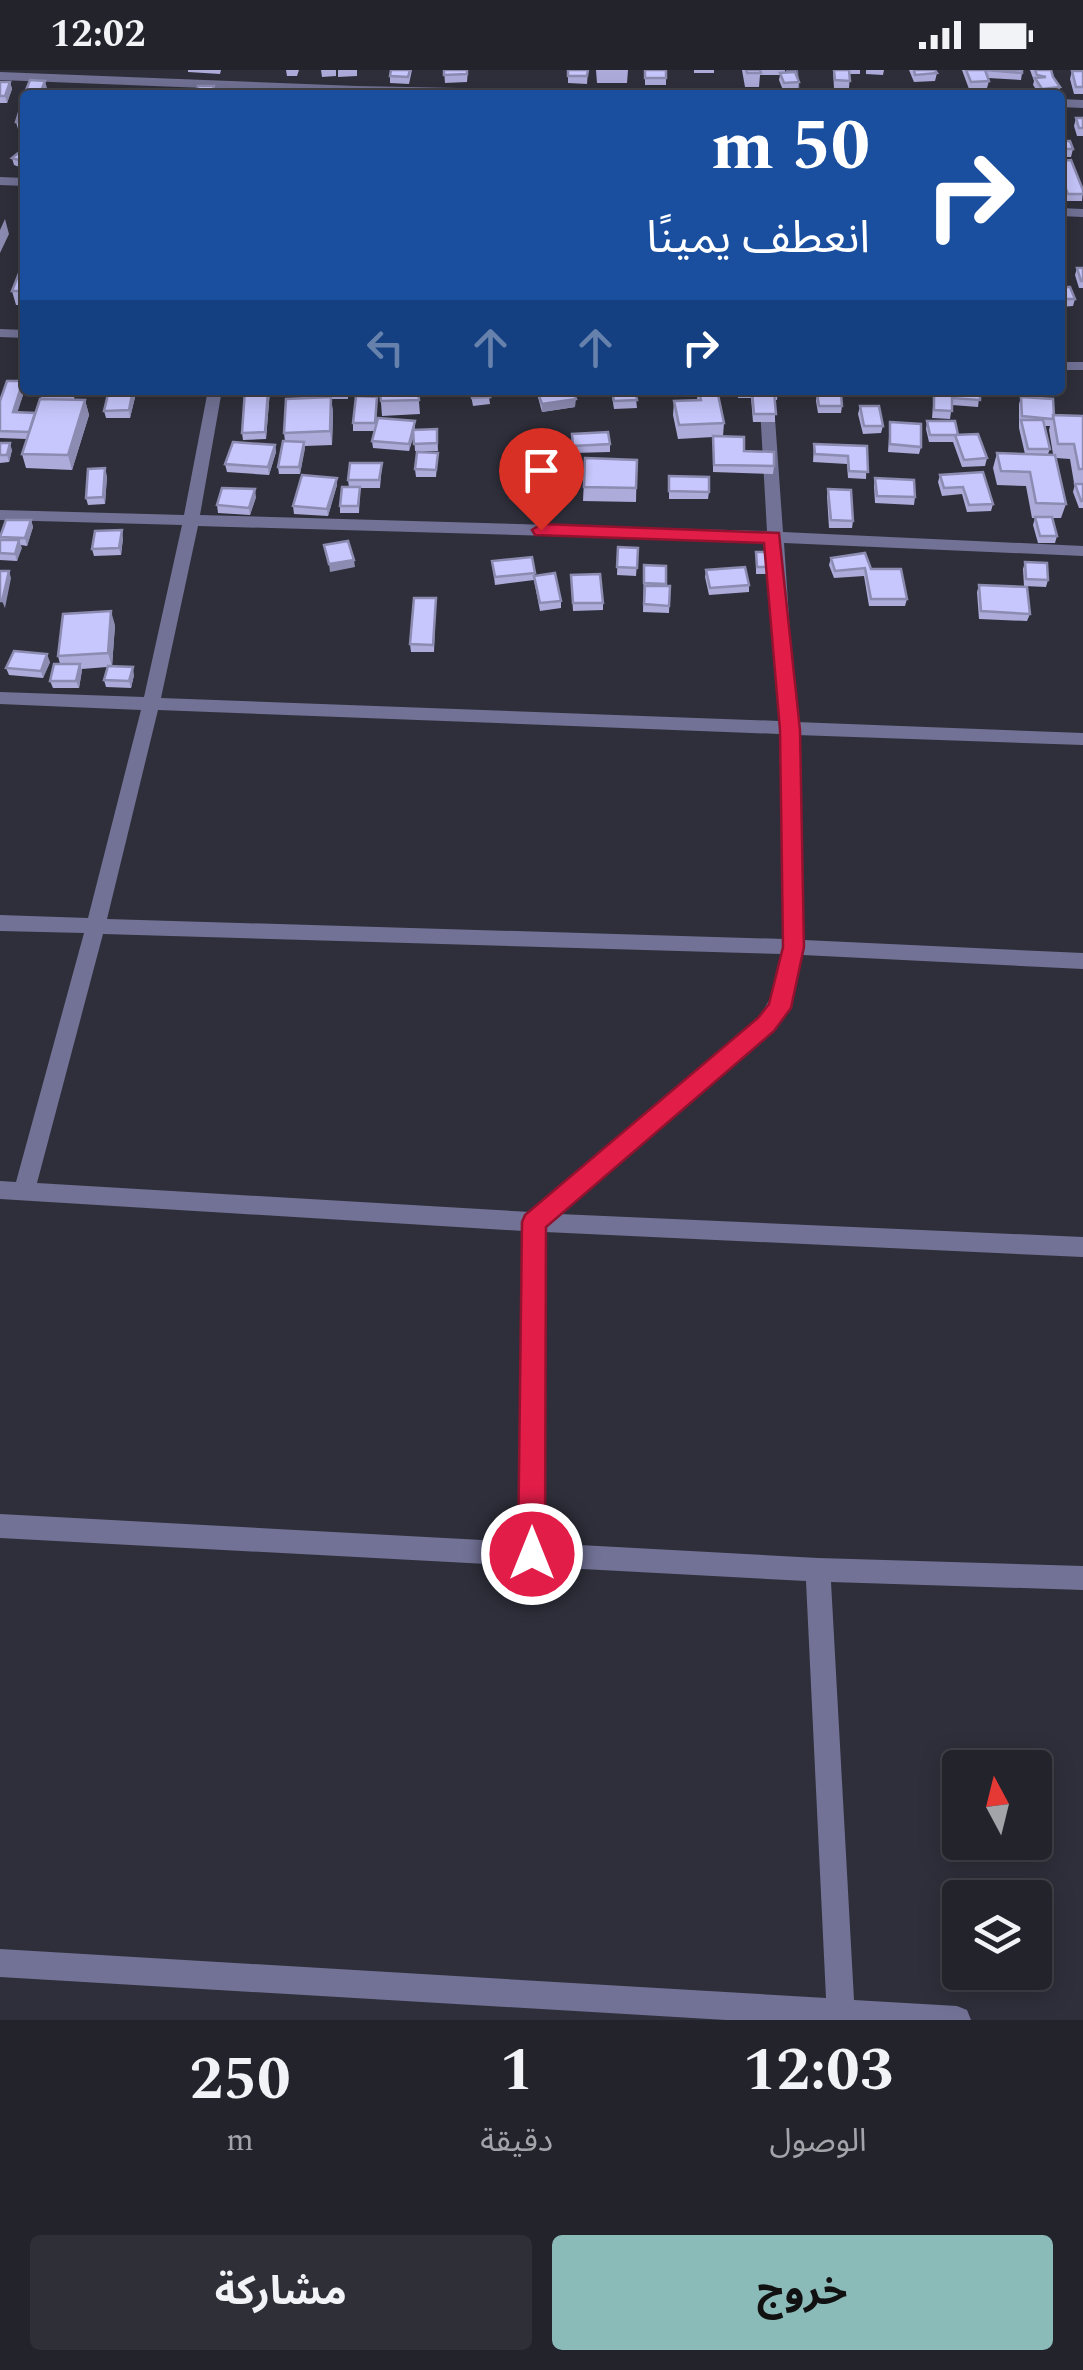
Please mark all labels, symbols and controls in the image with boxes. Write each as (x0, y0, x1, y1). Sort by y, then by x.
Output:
text: 12:02 (50, 6, 145, 64)
text: 50 m (711, 94, 870, 200)
icon: right (905, 130, 1035, 260)
text: انعطف يمينًا (646, 204, 870, 273)
icon: left (358, 320, 413, 375)
icon: ahead (463, 320, 518, 375)
icon: ahead (568, 320, 623, 375)
icon: right (673, 320, 728, 375)
pin (499, 428, 584, 531)
icon: arrive (514, 443, 569, 498)
position arrow (480, 1502, 584, 1606)
north arrow (942, 1750, 1052, 1860)
map controls (942, 1750, 1052, 1990)
button: layers (942, 1880, 1052, 1990)
text: 1 (500, 2025, 533, 2117)
text: 12:03 (743, 2025, 893, 2117)
text: 250 (190, 2034, 291, 2126)
text: m (226, 2116, 254, 2165)
text: دقيقة (480, 2117, 553, 2166)
text: الوصول (769, 2117, 867, 2166)
button: مشاركة (30, 2235, 532, 2350)
button: خروج (552, 2235, 1053, 2350)

